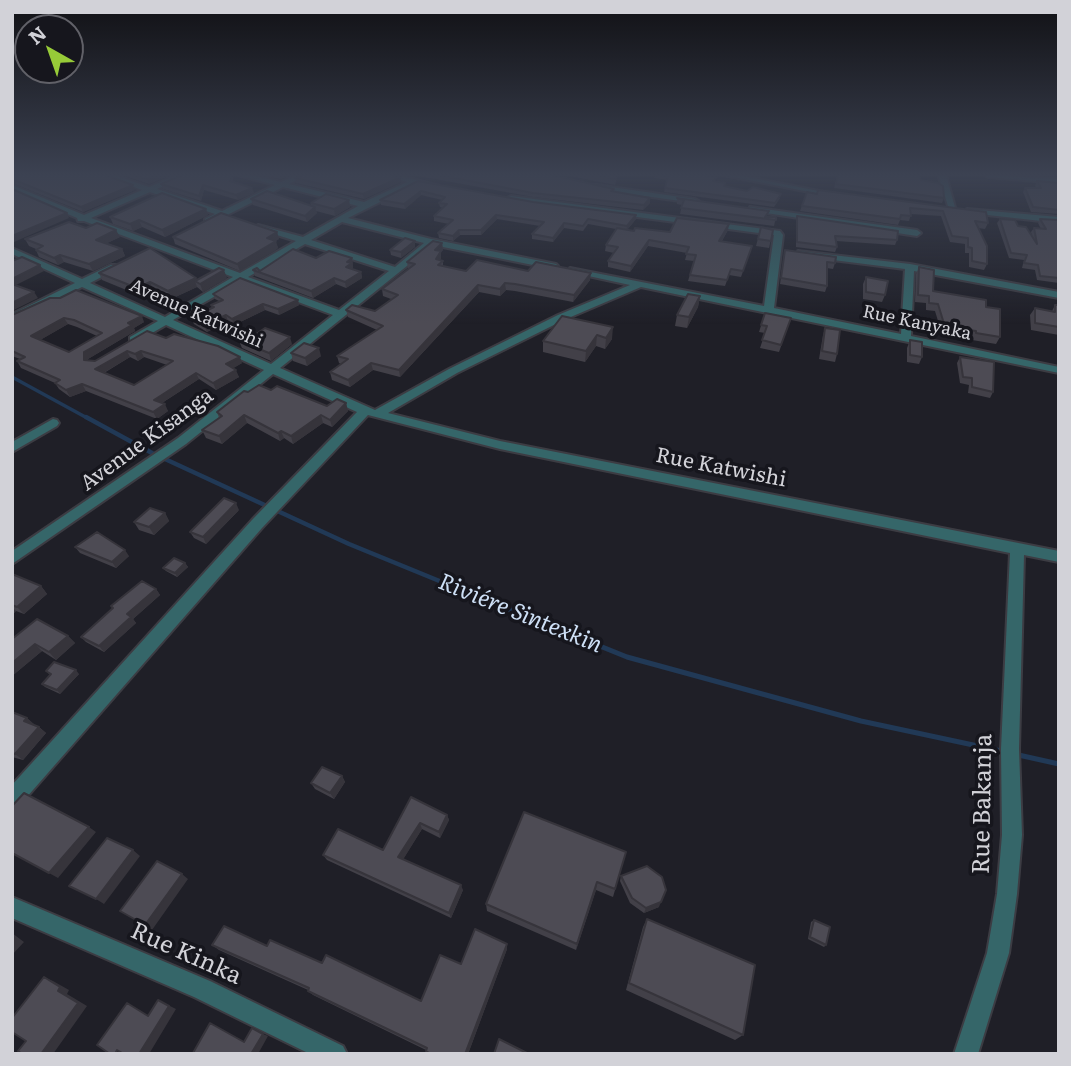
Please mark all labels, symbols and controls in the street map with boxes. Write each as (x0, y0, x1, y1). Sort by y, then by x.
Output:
north arrow (14, 14, 84, 84)
text: N (22, 19, 52, 50)
street label: Avenue Katwishi (126, 275, 266, 353)
street label: Rue Kanyaka (861, 301, 973, 345)
street label: Avenue Kisanga (76, 383, 218, 497)
street label: Rue Katwishi (654, 443, 788, 493)
water label: Riviére Sintexkin (434, 569, 606, 659)
street label: Rue Bakanja (967, 734, 999, 874)
street label: Rue Kinka (126, 917, 246, 991)

